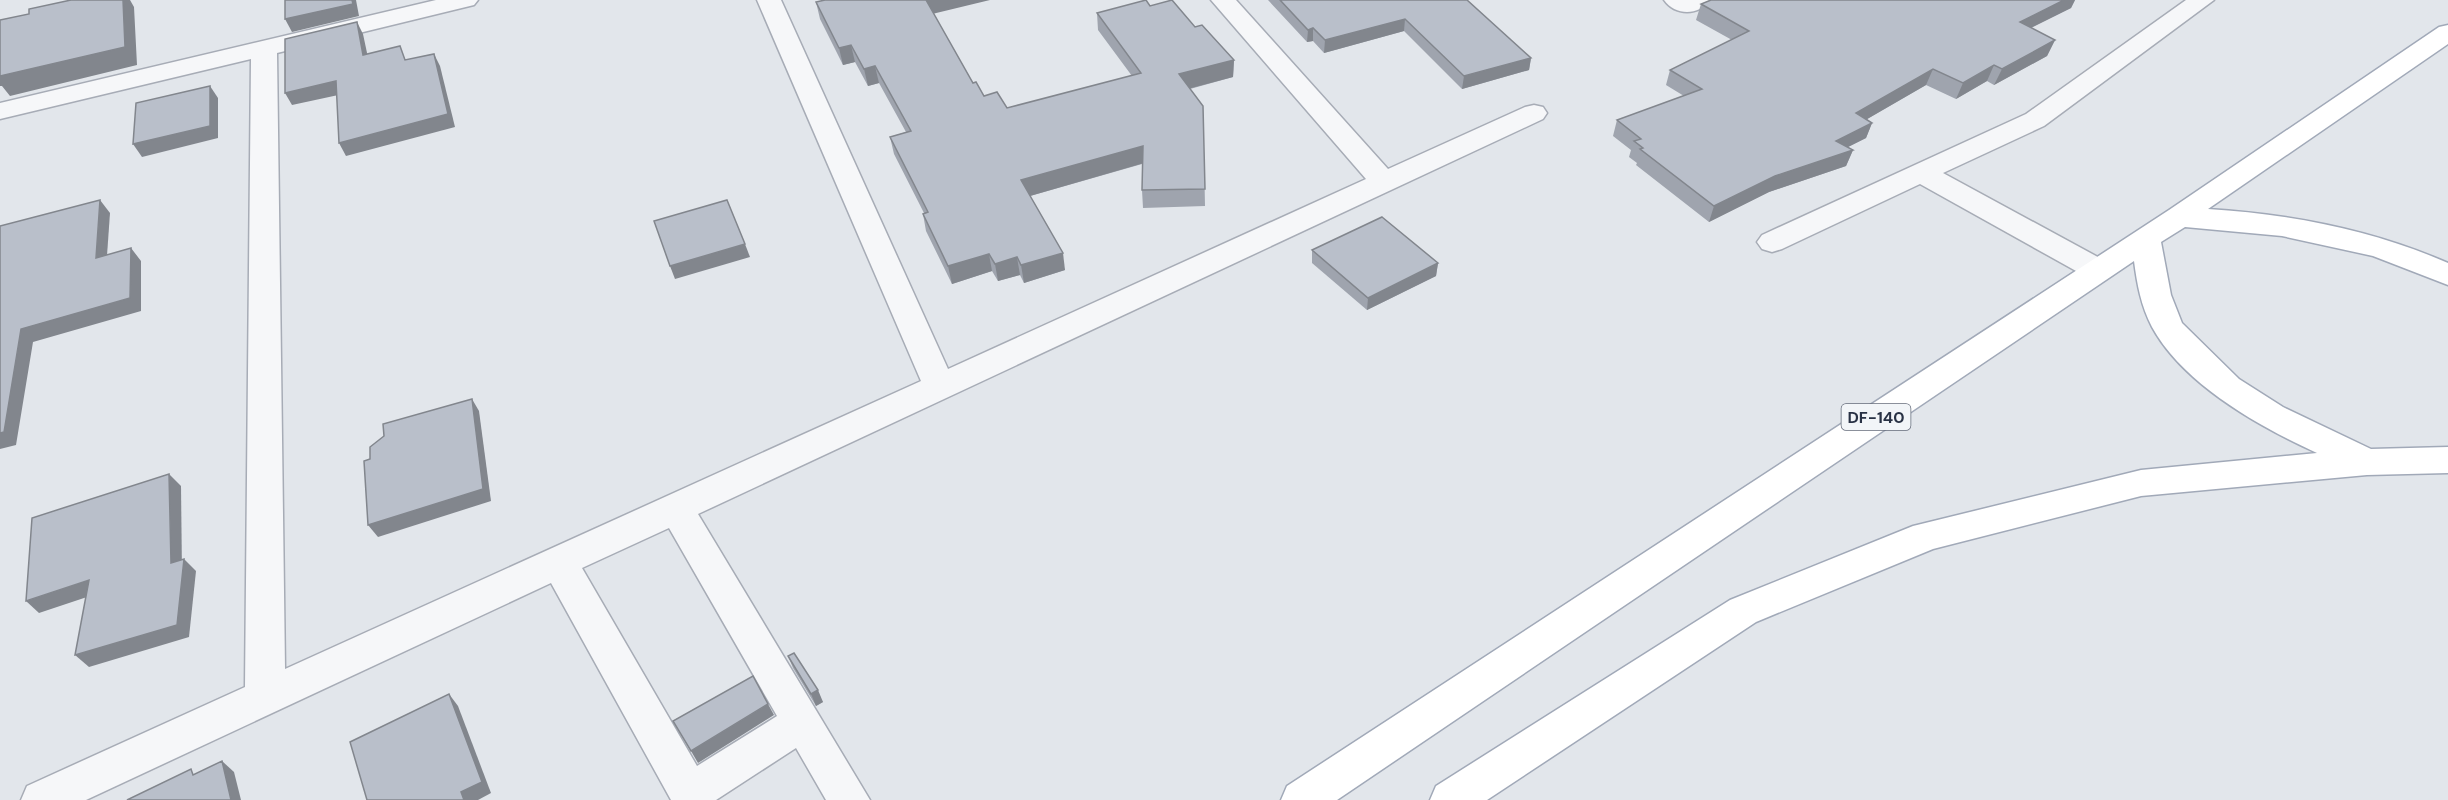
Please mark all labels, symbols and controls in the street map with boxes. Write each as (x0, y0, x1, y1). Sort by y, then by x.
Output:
road number: DF-140 (1842, 404, 1910, 430)

